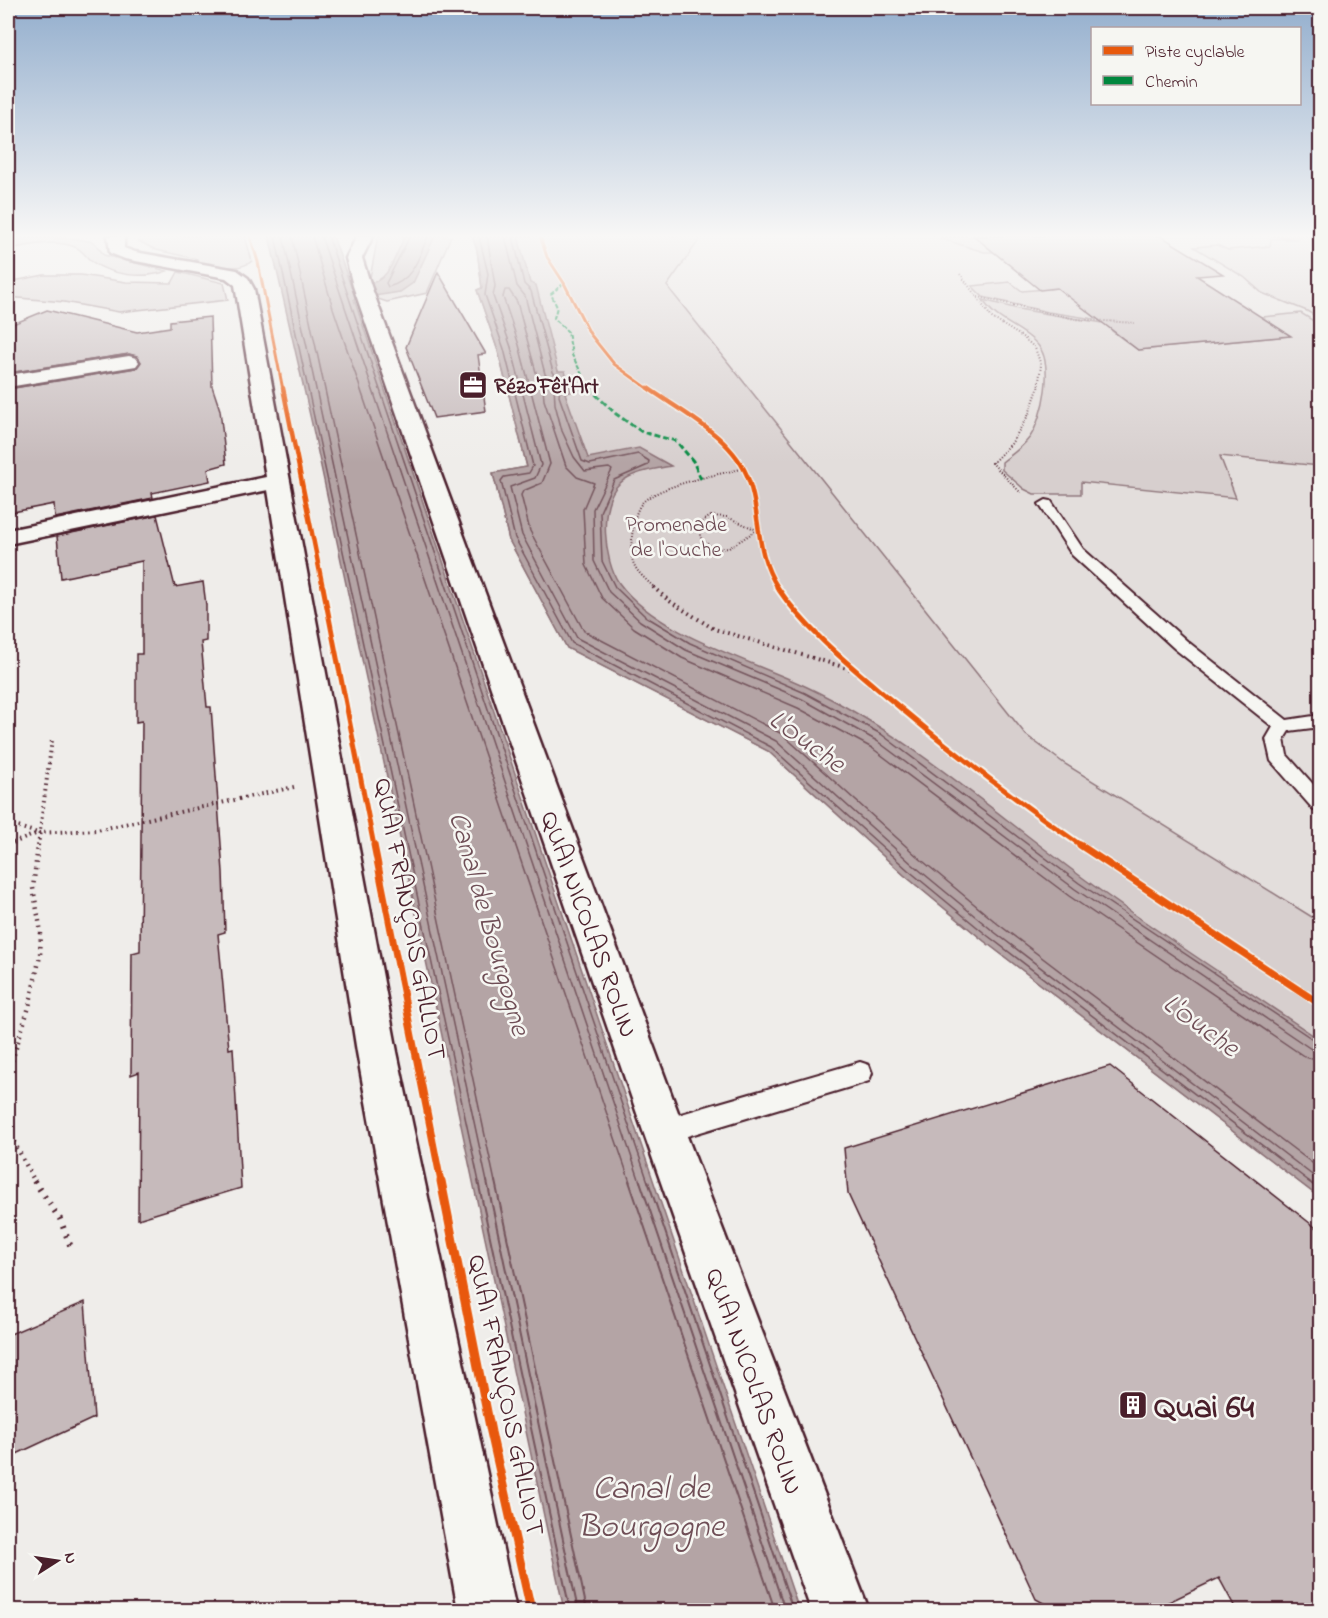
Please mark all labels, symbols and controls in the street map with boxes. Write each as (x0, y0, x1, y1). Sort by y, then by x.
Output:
legend (1091, 27, 1301, 105)
text: Piste cyclable (1145, 40, 1246, 66)
text: Chemin (1145, 70, 1198, 96)
office icon: Rézo'Fêt'Art (457, 369, 489, 401)
place label: Rézo'Fêt'Art (494, 372, 599, 404)
park label: Promenade de l'Ouche (625, 510, 727, 567)
water label: L'Ouche (759, 701, 854, 786)
street label: QUAI FRANÇOIS GALLIOT (362, 775, 455, 1064)
street label: QUAI NICOLAS ROLIN (529, 806, 647, 1044)
water label: Canal de Bourgogne (436, 808, 540, 1042)
water label: L'Ouche (1153, 985, 1248, 1070)
street label: QUAI FRANÇOIS GALLIOT (456, 1251, 553, 1540)
street label: QUAI NICOLAS ROLIN (694, 1263, 812, 1501)
place label: Quai 64 (1154, 1385, 1255, 1433)
building icon: Quai 64 (1117, 1389, 1149, 1421)
water label: Canal de Bourgogne (578, 1466, 725, 1553)
north arrow (27, 1531, 87, 1591)
text: N (57, 1551, 83, 1566)

